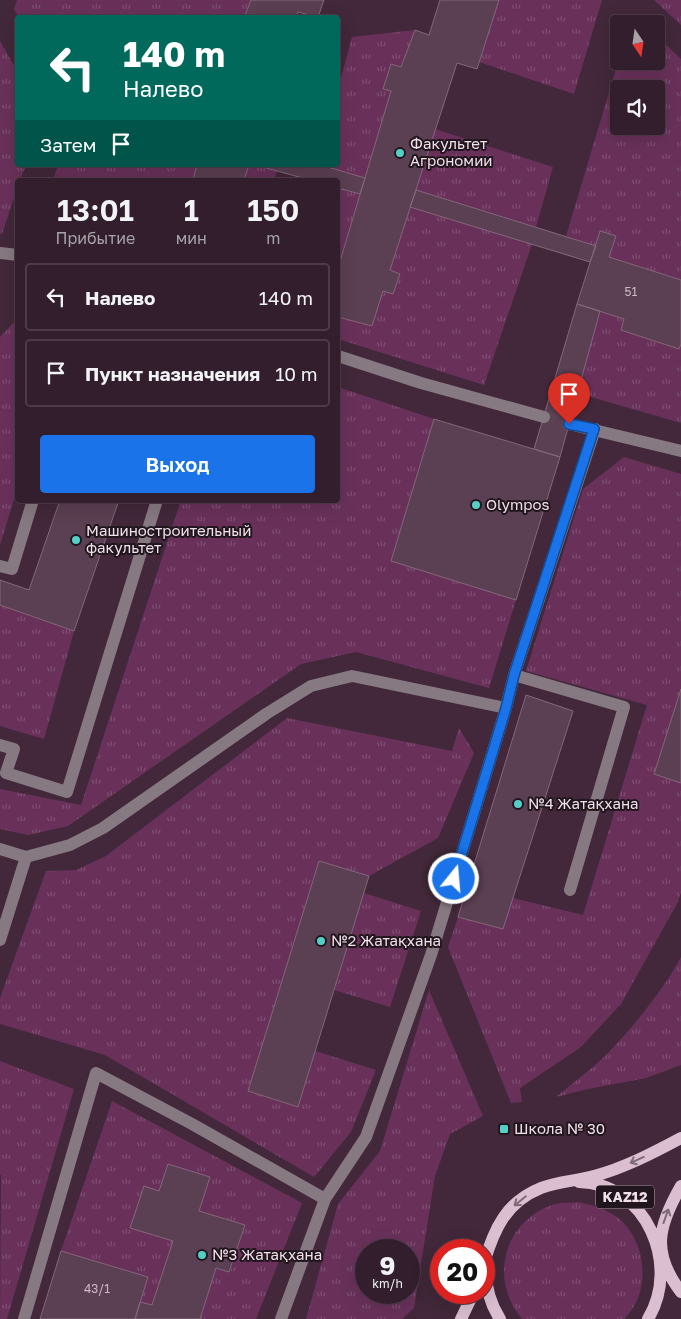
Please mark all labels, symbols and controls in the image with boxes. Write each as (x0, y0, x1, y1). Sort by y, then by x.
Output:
north arrow (610, 15, 665, 70)
map controls (610, 15, 665, 135)
text: 140 m (123, 33, 225, 75)
icon: left (40, 35, 105, 100)
text: Налево (123, 75, 203, 102)
button: sound (610, 80, 665, 135)
icon: arrive (107, 130, 135, 158)
text: Затем (40, 133, 97, 156)
place label: Факультет Агрономии (410, 134, 492, 169)
marker: Факультет Агрономии (394, 147, 406, 159)
text: 13:01 (57, 192, 134, 228)
text: 1 (184, 192, 199, 228)
text: 150 (247, 192, 300, 228)
text: Прибытие (56, 228, 135, 248)
text: мин (176, 228, 207, 248)
text: m (266, 228, 280, 248)
icon: left (42, 283, 70, 311)
house number: 51 (625, 284, 638, 299)
text: Налево (85, 286, 155, 309)
text: 140 m (259, 286, 313, 309)
icon: arrive (42, 359, 70, 387)
text: Пункт назначения (85, 362, 260, 385)
text: 10 m (275, 362, 318, 385)
pin (548, 373, 590, 424)
icon: arrive (555, 380, 583, 408)
button: Выход (40, 435, 315, 493)
place label: Olympos (486, 495, 550, 513)
marker: Olympos (470, 499, 482, 511)
place label: Машиностроительный факультет (86, 521, 251, 556)
marker: Машиностроительный факультет (70, 534, 82, 546)
place label: №4 Жатақхана (528, 794, 639, 812)
marker: №4 Жатақхана (512, 798, 524, 810)
position arrow (427, 852, 479, 904)
place label: №2 Жатақхана (331, 931, 441, 949)
marker: №2 Жатақхана (315, 935, 327, 947)
place label: Школа № 30 (514, 1119, 605, 1137)
marker: Школа № 30 (498, 1123, 510, 1135)
one-way arrow (630, 1155, 645, 1165)
road number: KAZ12 (596, 1186, 654, 1208)
one-way arrow (513, 1195, 526, 1206)
one-way arrow (662, 1209, 671, 1224)
speed limit sign: 20 (430, 1239, 495, 1304)
place label: №3 Жатақхана (212, 1245, 322, 1263)
marker: №3 Жатақхана (196, 1249, 208, 1261)
text: 9 (380, 1250, 395, 1281)
text: km/h (372, 1276, 403, 1291)
house number: 43/1 (84, 1281, 110, 1296)

